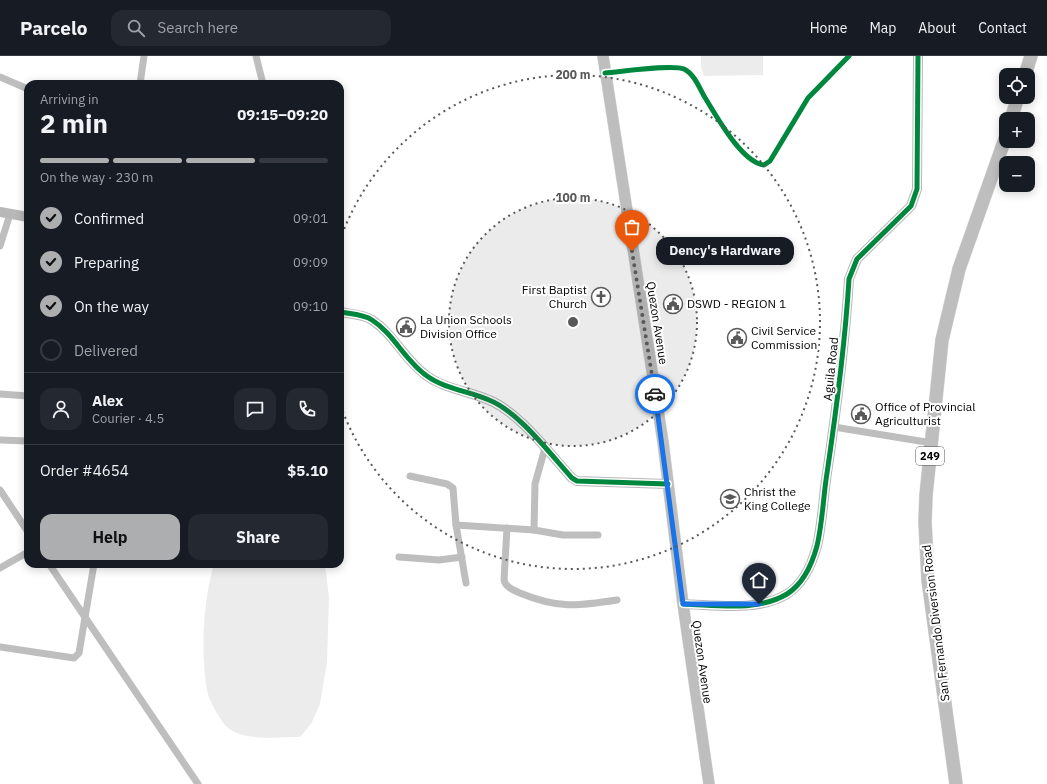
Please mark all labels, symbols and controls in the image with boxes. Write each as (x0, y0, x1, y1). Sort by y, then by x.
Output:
search box (111, 10, 391, 46)
text: Parcelo (20, 16, 87, 40)
icon: search (125, 17, 147, 39)
text: Search here (157, 18, 238, 37)
text: Home (810, 19, 847, 37)
text: Map (869, 19, 896, 37)
text: About (918, 19, 956, 37)
text: Contact (978, 19, 1027, 37)
text: 200 m (555, 67, 591, 82)
map controls (999, 68, 1035, 192)
button: locate (999, 68, 1035, 104)
text: Arriving in (40, 91, 99, 108)
text: 09:15–09:20 (237, 105, 328, 124)
text: 2 min (40, 106, 108, 140)
button: + (999, 112, 1035, 148)
button: − (999, 156, 1035, 192)
text: On the way · 230 m (40, 169, 153, 186)
text: 100 m (555, 190, 591, 205)
icon: check (40, 207, 62, 229)
text: Confirmed (74, 209, 144, 228)
text: 09:01 (293, 210, 328, 227)
pin (615, 210, 649, 251)
icon: bag (621, 216, 643, 238)
callout: Dency's Hardware (656, 237, 794, 265)
text: Dency's Hardware (669, 242, 781, 259)
icon: check (40, 251, 62, 273)
text: Preparing (74, 253, 139, 272)
text: 09:09 (293, 254, 328, 271)
street label: Quezon Avenue (644, 280, 672, 366)
place label: First Baptist Church (522, 282, 587, 311)
church icon: First Baptist Church (590, 286, 612, 308)
public building icon: DSWD - REGION 1 (662, 293, 684, 315)
icon: check (40, 295, 62, 317)
place label: DSWD - REGION 1 (687, 296, 786, 311)
text: On the way (74, 297, 149, 316)
text: 09:10 (293, 298, 328, 315)
place label: La Union Schools Division Office (420, 312, 512, 341)
centre of rings (566, 315, 580, 329)
public building icon: La Union Schools Division Office (395, 316, 417, 338)
place label: Civil Service Commission (751, 323, 817, 352)
public building icon: Civil Service Commission (726, 327, 748, 349)
street label: Aguila Road (820, 336, 841, 402)
text: Delivered (74, 341, 138, 360)
courier (635, 374, 675, 414)
icon: car (644, 383, 666, 405)
button: person (40, 388, 82, 430)
button: chat (234, 388, 276, 430)
button: phone (286, 388, 328, 430)
text: Alex (92, 391, 123, 410)
place label: Office of Provincial Agriculturist (875, 399, 976, 428)
public building icon: Office of Provincial Agriculturist (850, 403, 872, 425)
text: Courier · 4.5 (92, 410, 164, 427)
road number: 249 (916, 447, 944, 465)
text: Order #4654 (40, 461, 129, 480)
text: $5.10 (287, 461, 328, 480)
place label: Christ the King College (744, 484, 811, 513)
school or university icon: Christ the King College (719, 488, 741, 510)
button: Help (40, 514, 180, 560)
button: Share (188, 514, 328, 560)
street label: San Fernando Diversion Road (918, 544, 953, 702)
pin (742, 563, 776, 604)
icon: home (748, 569, 770, 591)
street label: Quezon Avenue (689, 619, 716, 705)

